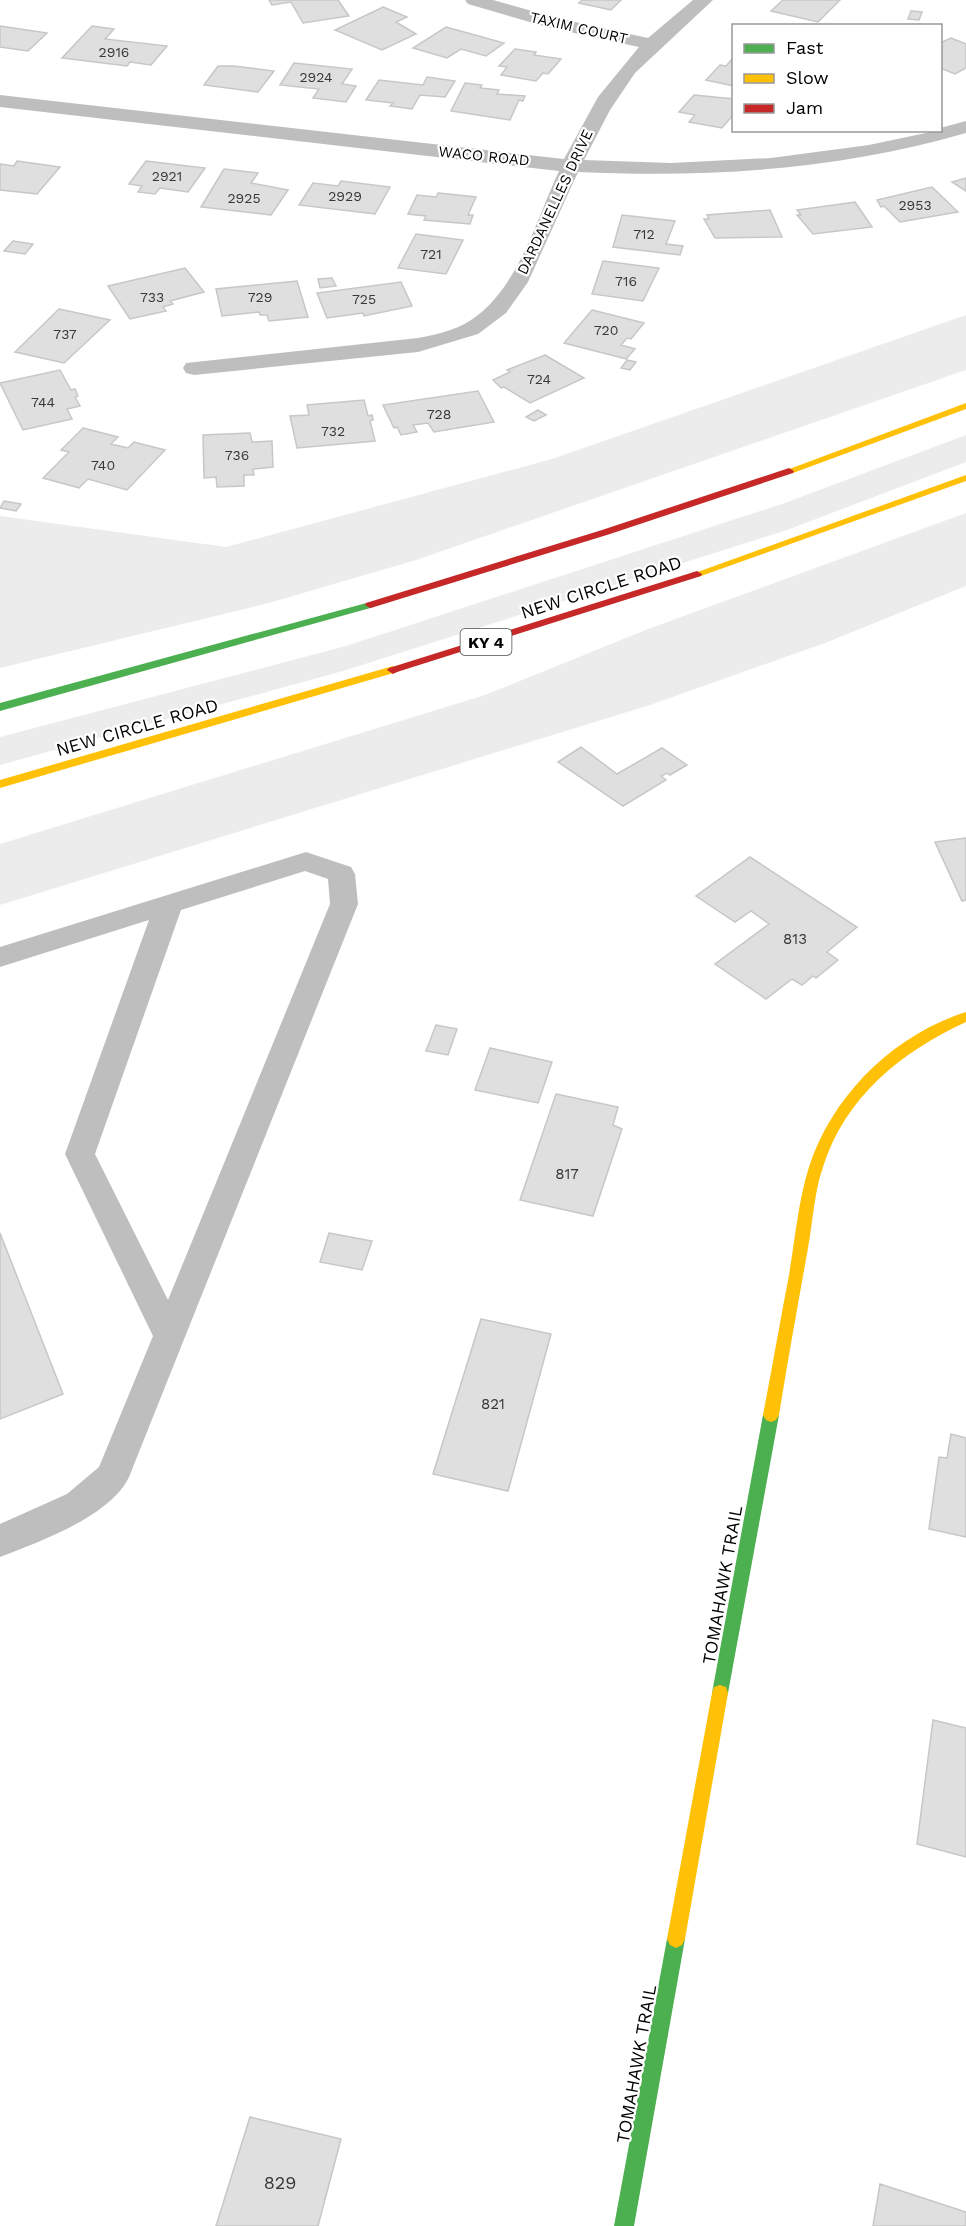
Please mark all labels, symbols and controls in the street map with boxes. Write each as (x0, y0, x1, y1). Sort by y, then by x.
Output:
street label: TAXIM COURT (528, 8, 630, 48)
legend (732, 24, 942, 132)
text: Fast (786, 37, 824, 58)
house number: 2916 (99, 44, 129, 60)
text: Slow (786, 67, 829, 88)
house number: 2924 (299, 69, 333, 85)
text: Jam (786, 97, 823, 118)
street label: DARDANELLES DRIVE (513, 127, 597, 277)
street label: WACO ROAD (438, 142, 530, 170)
house number: 2921 (152, 168, 182, 184)
house number: 2929 (328, 188, 362, 204)
house number: 2925 (227, 190, 261, 206)
house number: 2953 (898, 197, 932, 213)
house number: 712 (633, 226, 655, 242)
house number: 721 (420, 246, 442, 262)
house number: 716 (615, 273, 637, 289)
house number: 733 (140, 289, 164, 305)
house number: 729 (248, 289, 272, 305)
house number: 725 (352, 291, 376, 307)
house number: 720 (594, 322, 618, 338)
house number: 737 (53, 326, 77, 342)
house number: 724 (527, 371, 551, 387)
house number: 744 (31, 394, 55, 410)
house number: 728 (427, 406, 451, 422)
house number: 732 (321, 423, 345, 439)
house number: 736 (225, 447, 249, 463)
house number: 740 (91, 457, 115, 473)
street label: NEW CIRCLE ROAD (518, 551, 684, 623)
road number: KY 4 (460, 629, 512, 655)
street label: NEW CIRCLE ROAD (53, 694, 221, 760)
house number: 813 (783, 930, 807, 948)
house number: 817 (555, 1165, 579, 1183)
house number: 821 (481, 1395, 505, 1413)
street label: TOMAHAWK TRAIL (698, 1504, 746, 1666)
street label: TOMAHAWK TRAIL (612, 1983, 660, 2145)
house number: 829 (264, 2172, 296, 2193)

